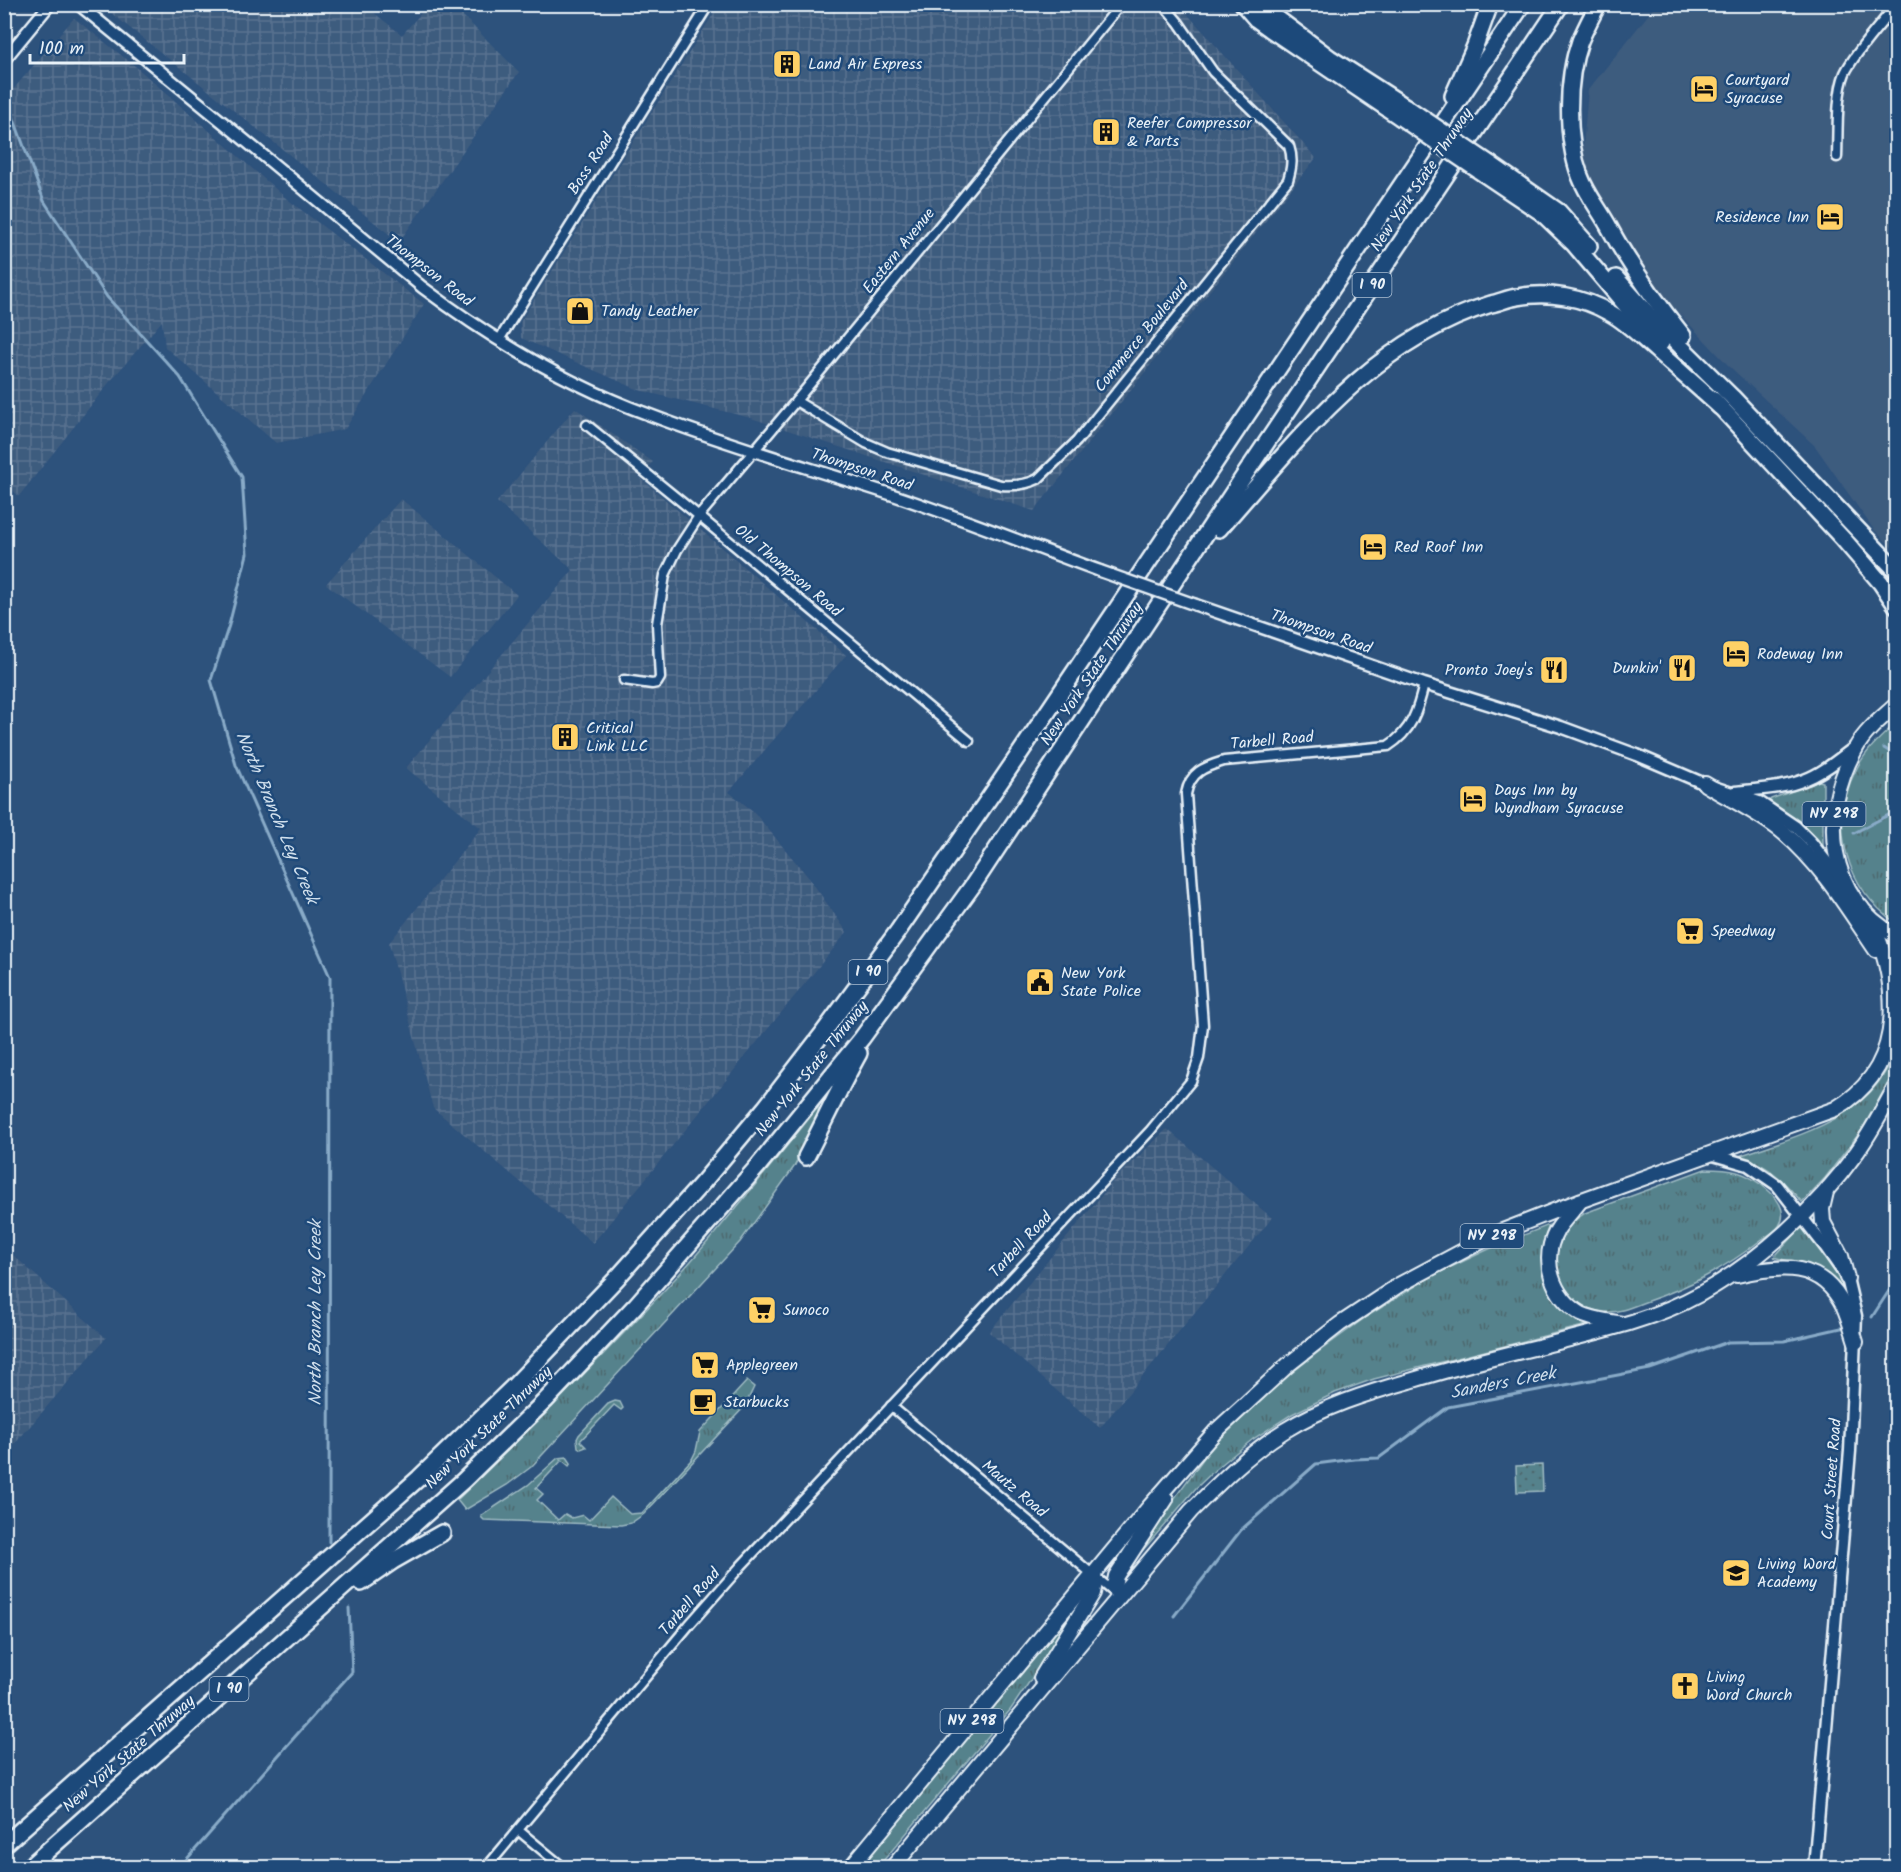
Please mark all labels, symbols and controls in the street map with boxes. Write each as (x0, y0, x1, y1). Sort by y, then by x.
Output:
scale bar (30, 27, 184, 65)
text: 100 m (39, 35, 84, 64)
building icon: Land Air Express (771, 48, 803, 80)
place label: Land Air Express (808, 52, 923, 77)
place label: Courtyard Syracuse (1725, 68, 1790, 111)
hotel icon: Courtyard Syracuse (1688, 73, 1720, 105)
street label: New York State Thruway (1364, 103, 1480, 257)
place label: Reefer Compressor & Parts (1127, 111, 1253, 154)
building icon: Reefer Compressor & Parts (1090, 116, 1122, 148)
street label: Boss Road (562, 127, 621, 200)
hotel icon: Residence Inn (1814, 201, 1846, 233)
street label: Eastern Avenue (856, 203, 942, 299)
place label: Residence Inn (1715, 205, 1809, 230)
street label: Thompson Road (380, 229, 479, 314)
street label: Commerce Boulevard (1088, 273, 1196, 398)
road number: I 90 (1352, 273, 1392, 297)
shop icon: Tandy Leather (564, 295, 596, 327)
place label: Tandy Leather (601, 299, 700, 324)
street label: Thompson Road (808, 442, 917, 499)
street label: Old Thompson Road (729, 518, 848, 624)
hotel icon: Red Roof Inn (1357, 531, 1389, 563)
place label: Red Roof Inn (1394, 535, 1483, 560)
street label: New York State Thruway (1034, 597, 1150, 751)
street label: Thompson Road (1267, 603, 1376, 661)
hotel icon: Rodeway Inn (1720, 638, 1752, 670)
place label: Rodeway Inn (1757, 642, 1843, 667)
restaurant icon: Dunkin' (1666, 652, 1698, 684)
restaurant icon: Pronto Joey's (1538, 654, 1570, 686)
place label: Dunkin' (1612, 656, 1662, 681)
place label: Pronto Joey's (1445, 658, 1533, 683)
place label: Critical Link LLC (586, 716, 648, 759)
building icon: Critical Link LLC (549, 721, 581, 753)
street label: Tarbell Road (1229, 725, 1316, 757)
water label: North Branch Ley Creek (226, 727, 327, 911)
place label: Days Inn by Wyndham Syracuse (1494, 778, 1623, 821)
hotel icon: Days Inn by Wyndham Syracuse (1457, 783, 1489, 815)
road number: NY 298 (1802, 802, 1866, 826)
supermarket icon: Speedway (1674, 915, 1706, 947)
place label: Speedway (1711, 919, 1776, 944)
road number: I 90 (848, 960, 888, 984)
place label: New York State Police (1061, 961, 1141, 1004)
public building icon: New York State Police (1024, 966, 1056, 998)
street label: New York State Thruway (749, 995, 875, 1142)
street label: Tarbell Road (983, 1205, 1059, 1284)
water label: North Branch Ley Creek (302, 1218, 331, 1406)
road number: NY 298 (1460, 1224, 1524, 1248)
supermarket icon: Sunoco (746, 1294, 778, 1326)
place label: Sunoco (783, 1298, 829, 1323)
supermarket icon: Applegreen (689, 1349, 721, 1381)
place label: Applegreen (726, 1353, 798, 1378)
water label: Sanders Creek (1448, 1359, 1561, 1408)
street label: New York State Thruway (420, 1360, 559, 1496)
cafe icon: Starbucks (687, 1386, 719, 1418)
place label: Starbucks (724, 1390, 789, 1415)
street label: Court Street Road (1815, 1417, 1849, 1540)
street label: Mautz Road (975, 1454, 1053, 1525)
place label: Living Word Academy (1757, 1552, 1837, 1595)
school or university icon: Living Word Academy (1720, 1557, 1752, 1589)
street label: Tarbell Road (653, 1562, 727, 1642)
place label: Living Word Church (1706, 1665, 1792, 1708)
church icon: Living Word Church (1669, 1670, 1701, 1702)
road number: I 90 (210, 1677, 248, 1701)
street label: New York State Thruway (57, 1689, 201, 1819)
road number: NY 298 (940, 1709, 1004, 1733)

